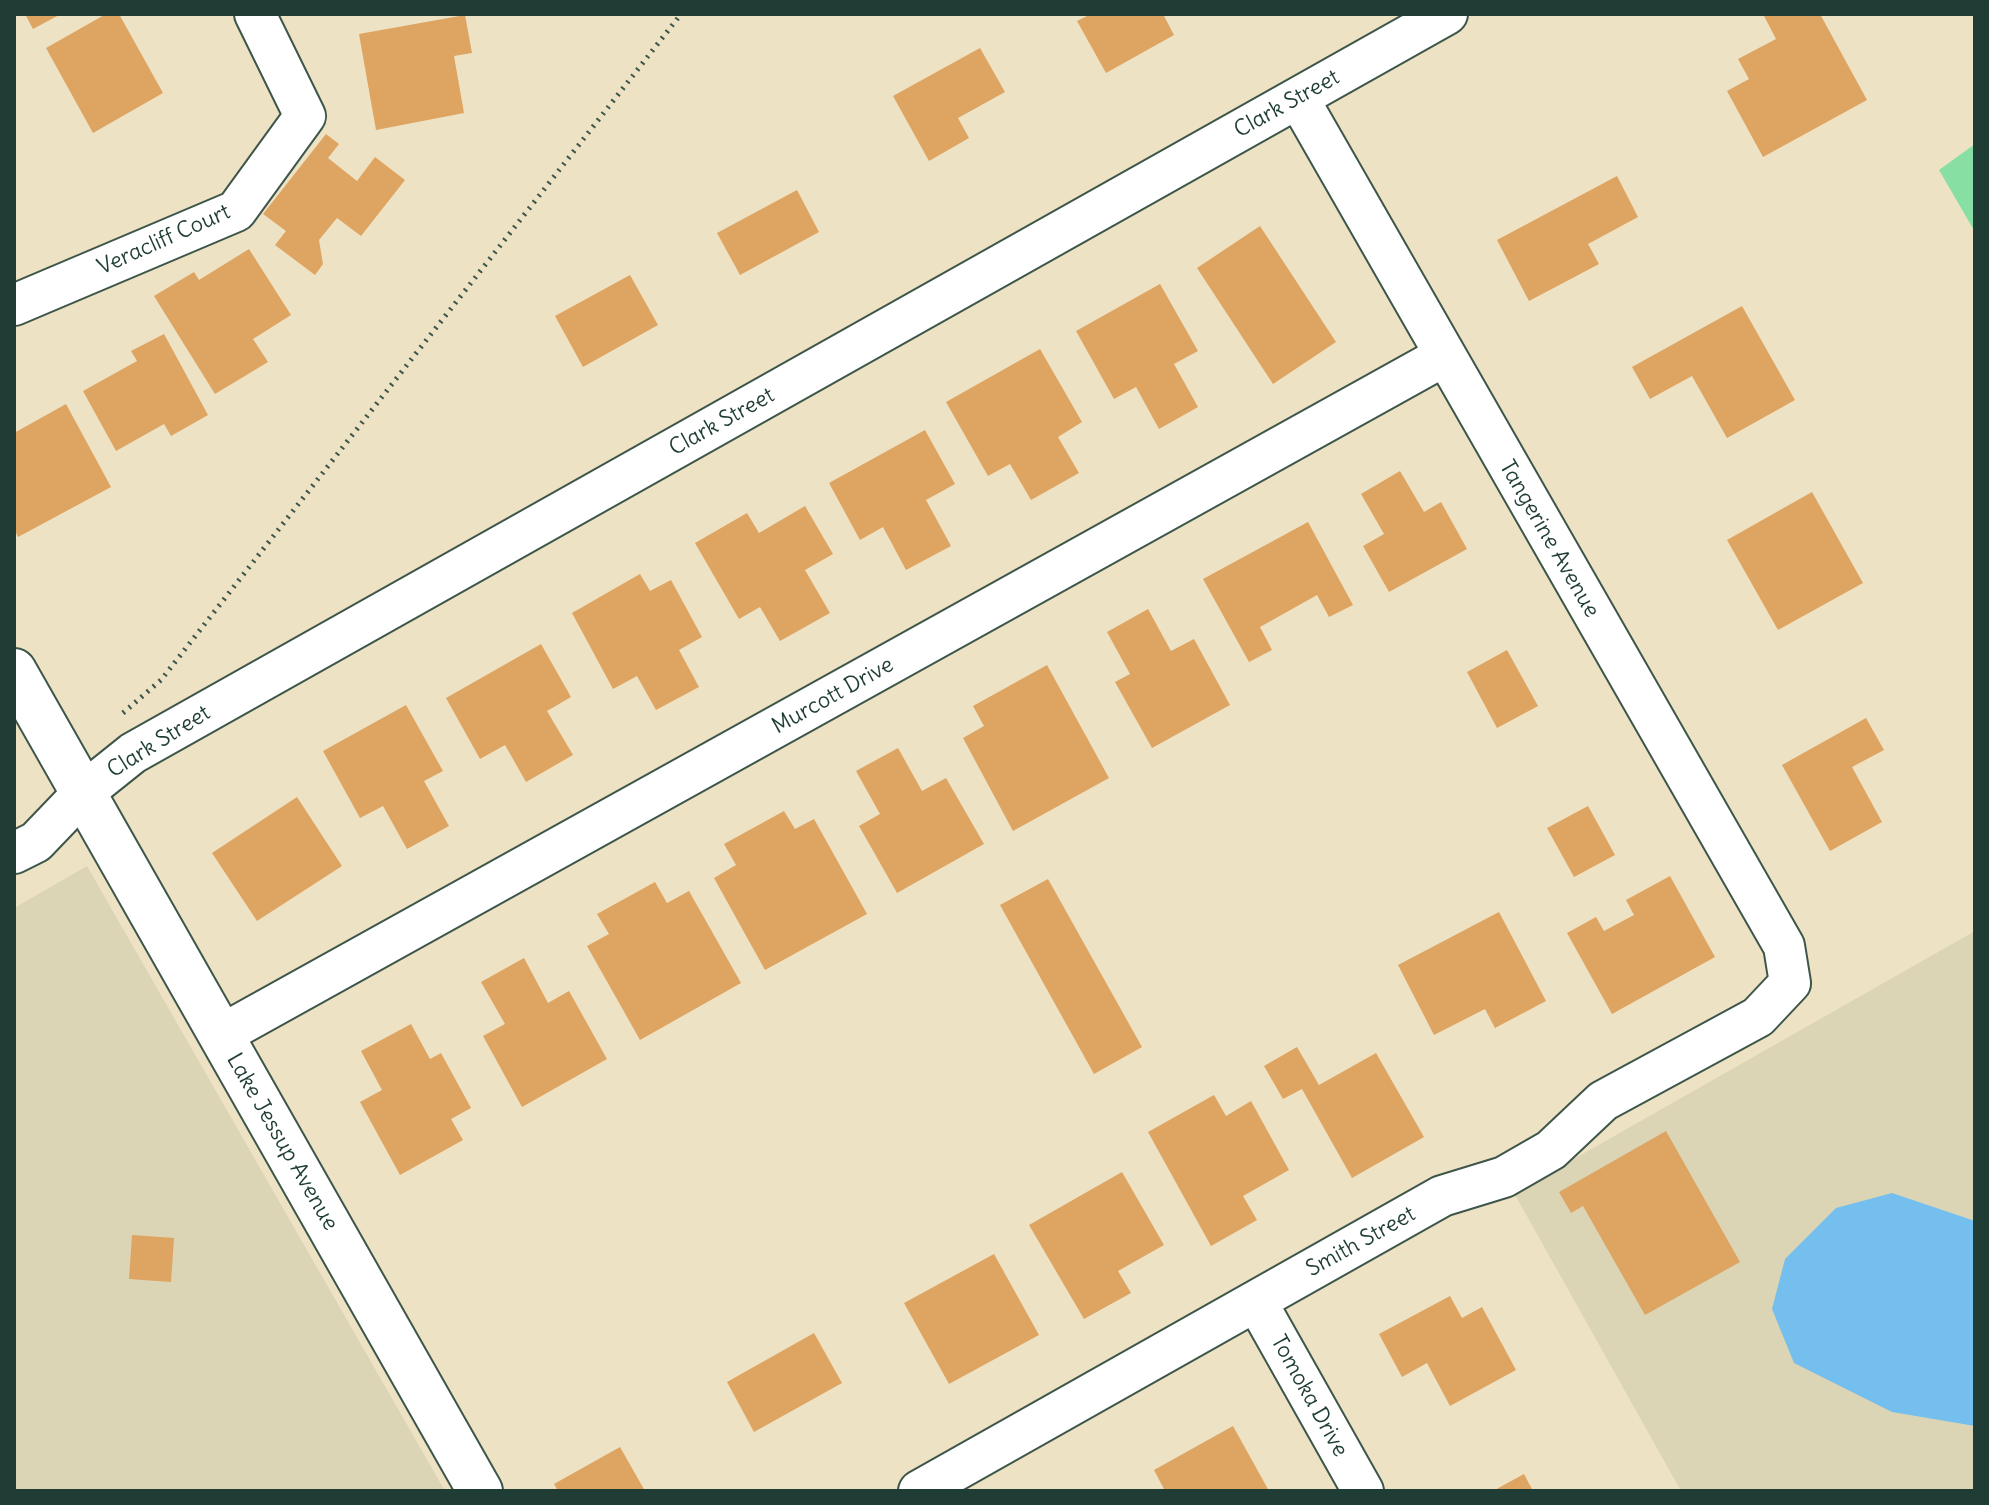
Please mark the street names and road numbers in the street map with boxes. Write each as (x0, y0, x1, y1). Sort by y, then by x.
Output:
street label: Clark Street (1230, 64, 1344, 144)
street label: Veracliff Court (94, 199, 234, 281)
street label: Clark Street (665, 382, 779, 462)
street label: Tangerine Avenue (1493, 456, 1605, 622)
street label: Murcott Drive (768, 652, 898, 740)
street label: Clark Street (103, 700, 215, 784)
street label: Lake Jessup Avenue (221, 1049, 343, 1235)
street label: Smith Street (1302, 1201, 1420, 1283)
street label: Tomoka Drive (1265, 1331, 1353, 1461)

